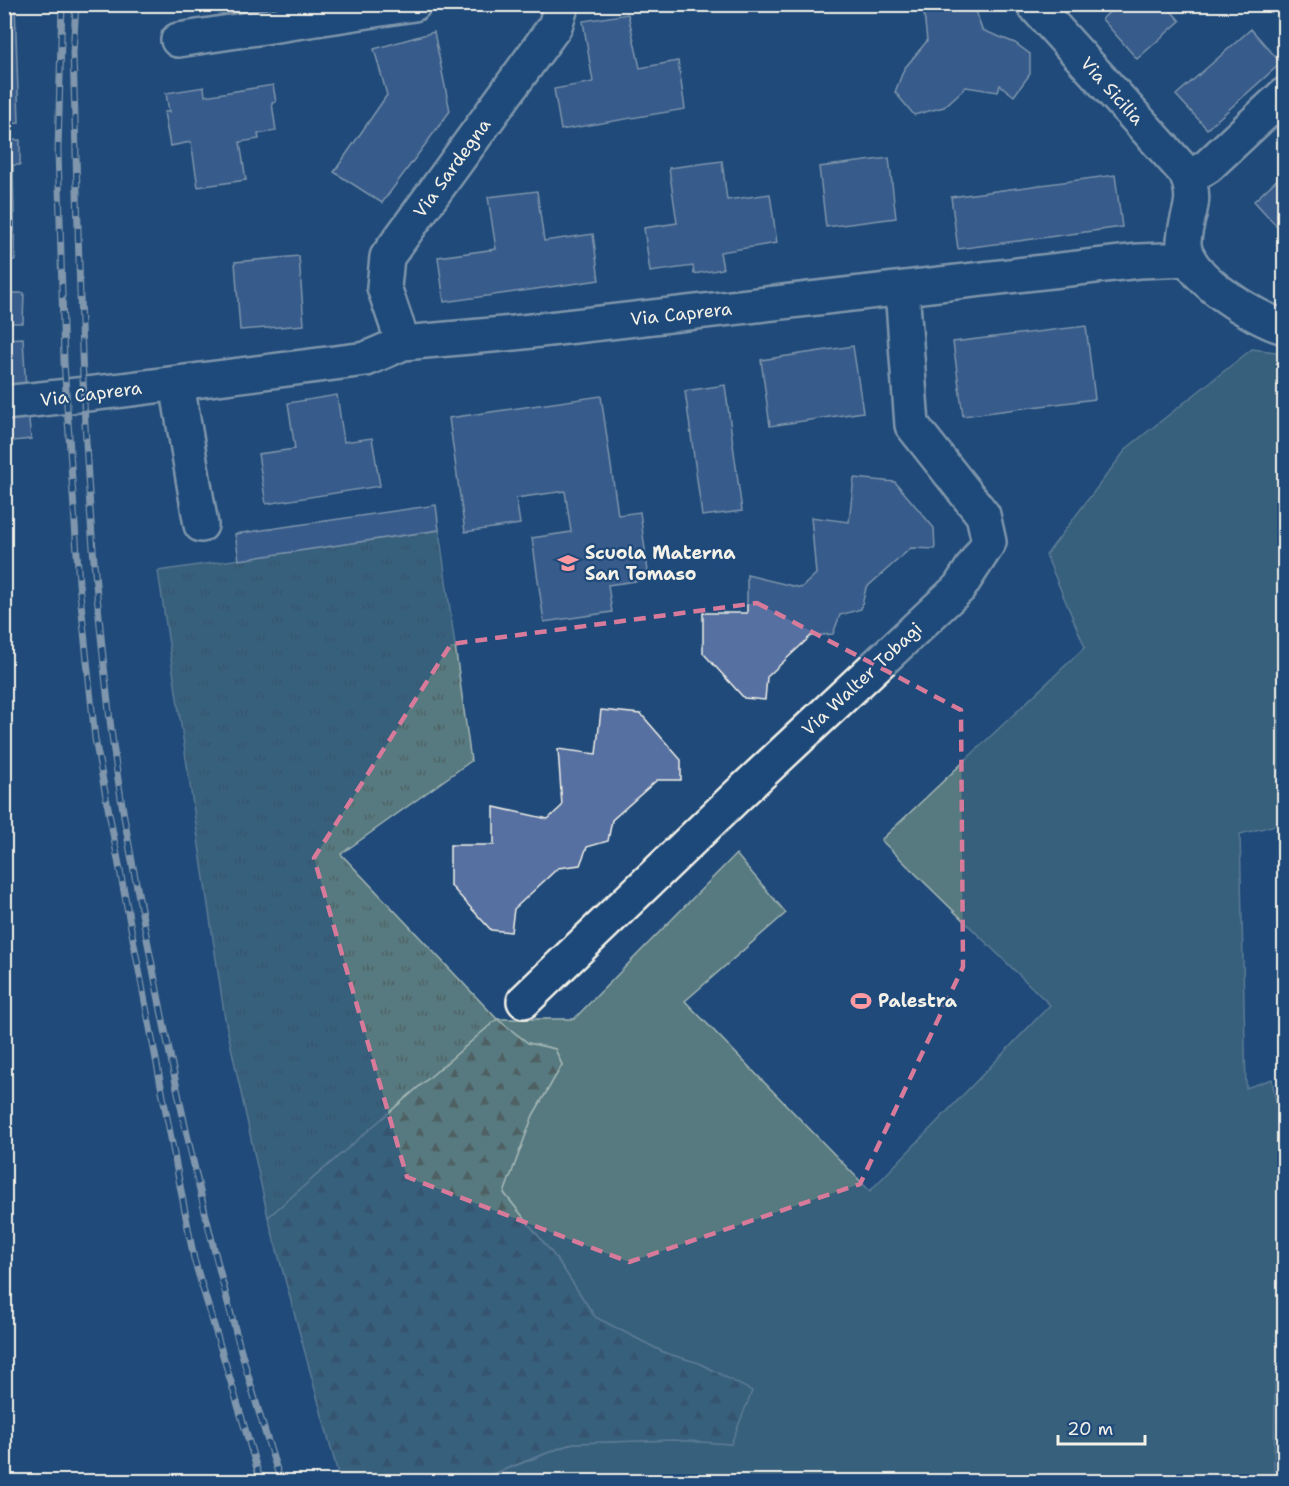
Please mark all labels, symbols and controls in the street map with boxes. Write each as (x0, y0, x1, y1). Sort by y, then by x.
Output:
street label: Via Sicilia (1075, 52, 1149, 130)
street label: Via Sardegna (408, 114, 496, 222)
street label: Via Caprera (629, 297, 733, 331)
street label: Via Caprera (39, 376, 143, 412)
place label: Scuola Materna San Tomaso (585, 541, 736, 586)
school or university icon: Scuola Materna San Tomaso (556, 551, 580, 575)
street label: Via Walter Tobagi (797, 617, 927, 741)
sports icon: Palestra (849, 989, 873, 1013)
place label: Palestra (878, 989, 958, 1013)
scale bar (1058, 1408, 1145, 1446)
text: 20 m (1067, 1417, 1113, 1441)

